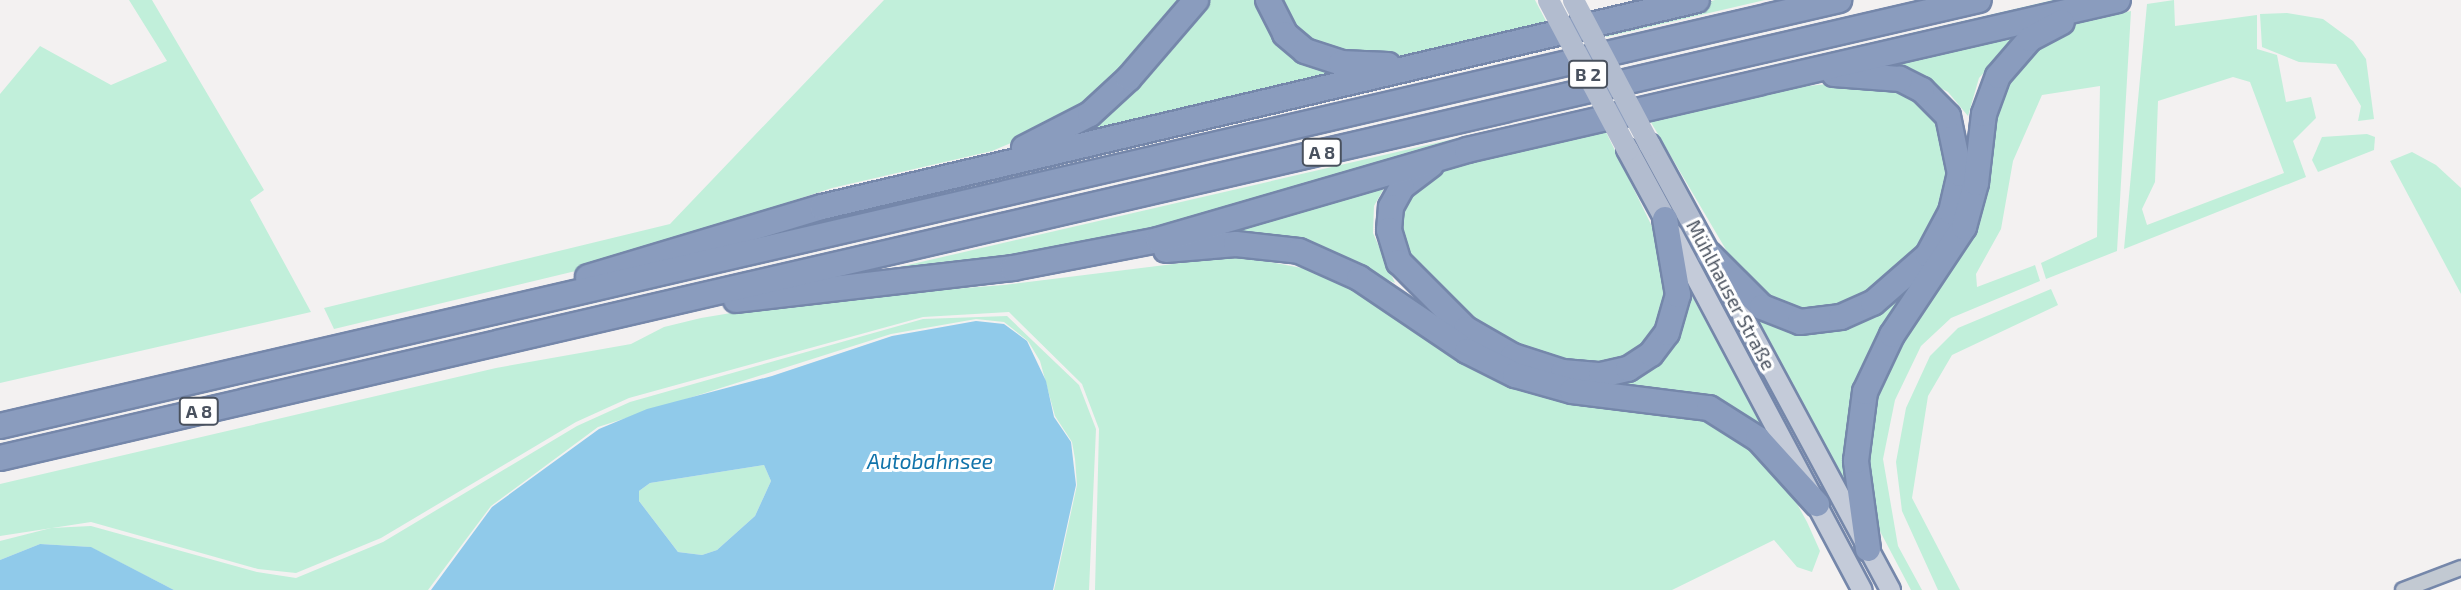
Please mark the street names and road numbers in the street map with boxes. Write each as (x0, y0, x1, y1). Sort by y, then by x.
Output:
road number: B 2 (1567, 60, 1609, 88)
road number: A 8 (1301, 138, 1343, 167)
street label: Mühlhauser Straße (1682, 216, 1780, 374)
road number: A 8 (178, 396, 220, 426)

